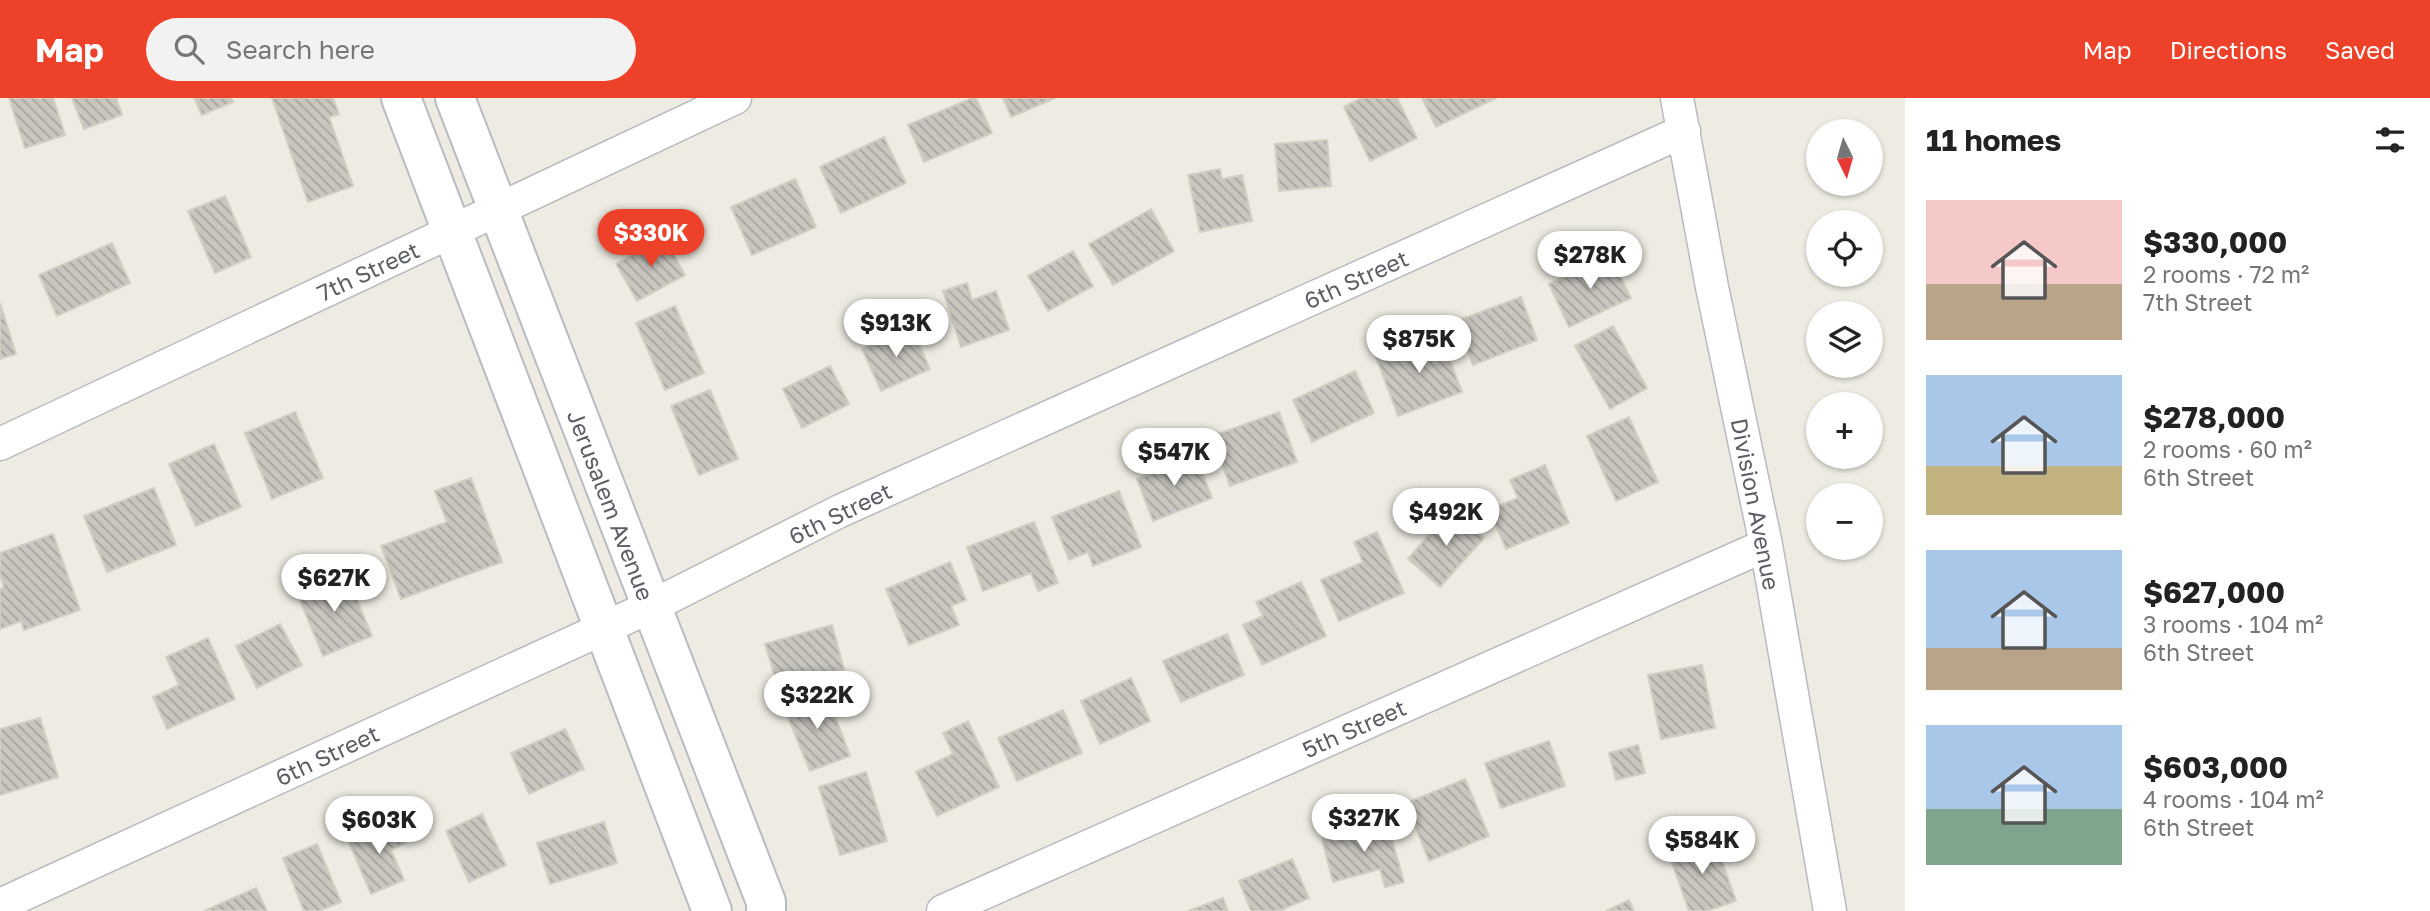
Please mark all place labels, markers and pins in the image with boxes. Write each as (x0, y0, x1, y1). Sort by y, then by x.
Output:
pin: $330K (602, 209, 700, 269)
pin: $278K (1541, 232, 1639, 291)
pin: $913K (847, 300, 945, 359)
pin: $875K (1370, 316, 1468, 375)
pin: $547K (1125, 428, 1223, 488)
pin: $492K (1397, 489, 1495, 548)
pin: $627K (285, 554, 383, 614)
pin: $322K (768, 672, 866, 731)
pin: $327K (1315, 794, 1413, 854)
pin: $603K (330, 796, 428, 856)
pin: $584K (1653, 816, 1751, 876)

